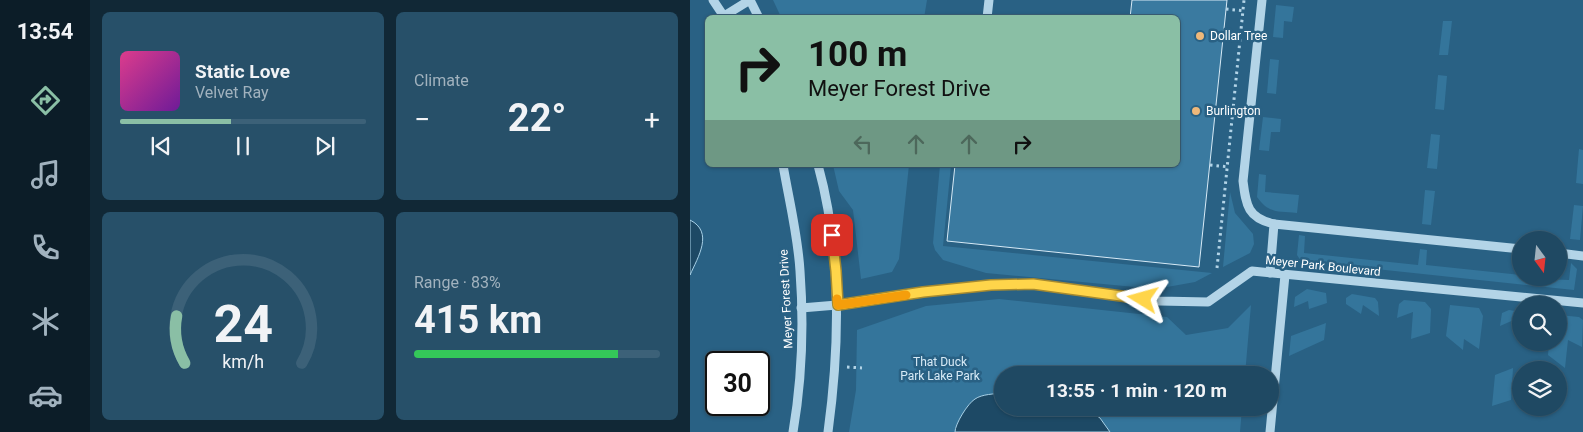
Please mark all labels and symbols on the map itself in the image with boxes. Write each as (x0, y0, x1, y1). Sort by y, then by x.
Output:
place label: Dollar Tree (1210, 29, 1267, 43)
marker: Dollar Tree (1194, 30, 1206, 42)
place label: Burlington (1206, 104, 1261, 118)
marker: Burlington (1190, 105, 1202, 117)
pin (811, 214, 853, 256)
north arrow (1512, 231, 1568, 286)
street label: Meyer Forest Drive (776, 249, 796, 349)
street label: Meyer Park Boulevard (1265, 253, 1381, 279)
position arrow (1116, 272, 1168, 324)
speed limit sign: 30 (705, 351, 770, 416)
park label: That Duck Park Lake Park (900, 355, 981, 383)

